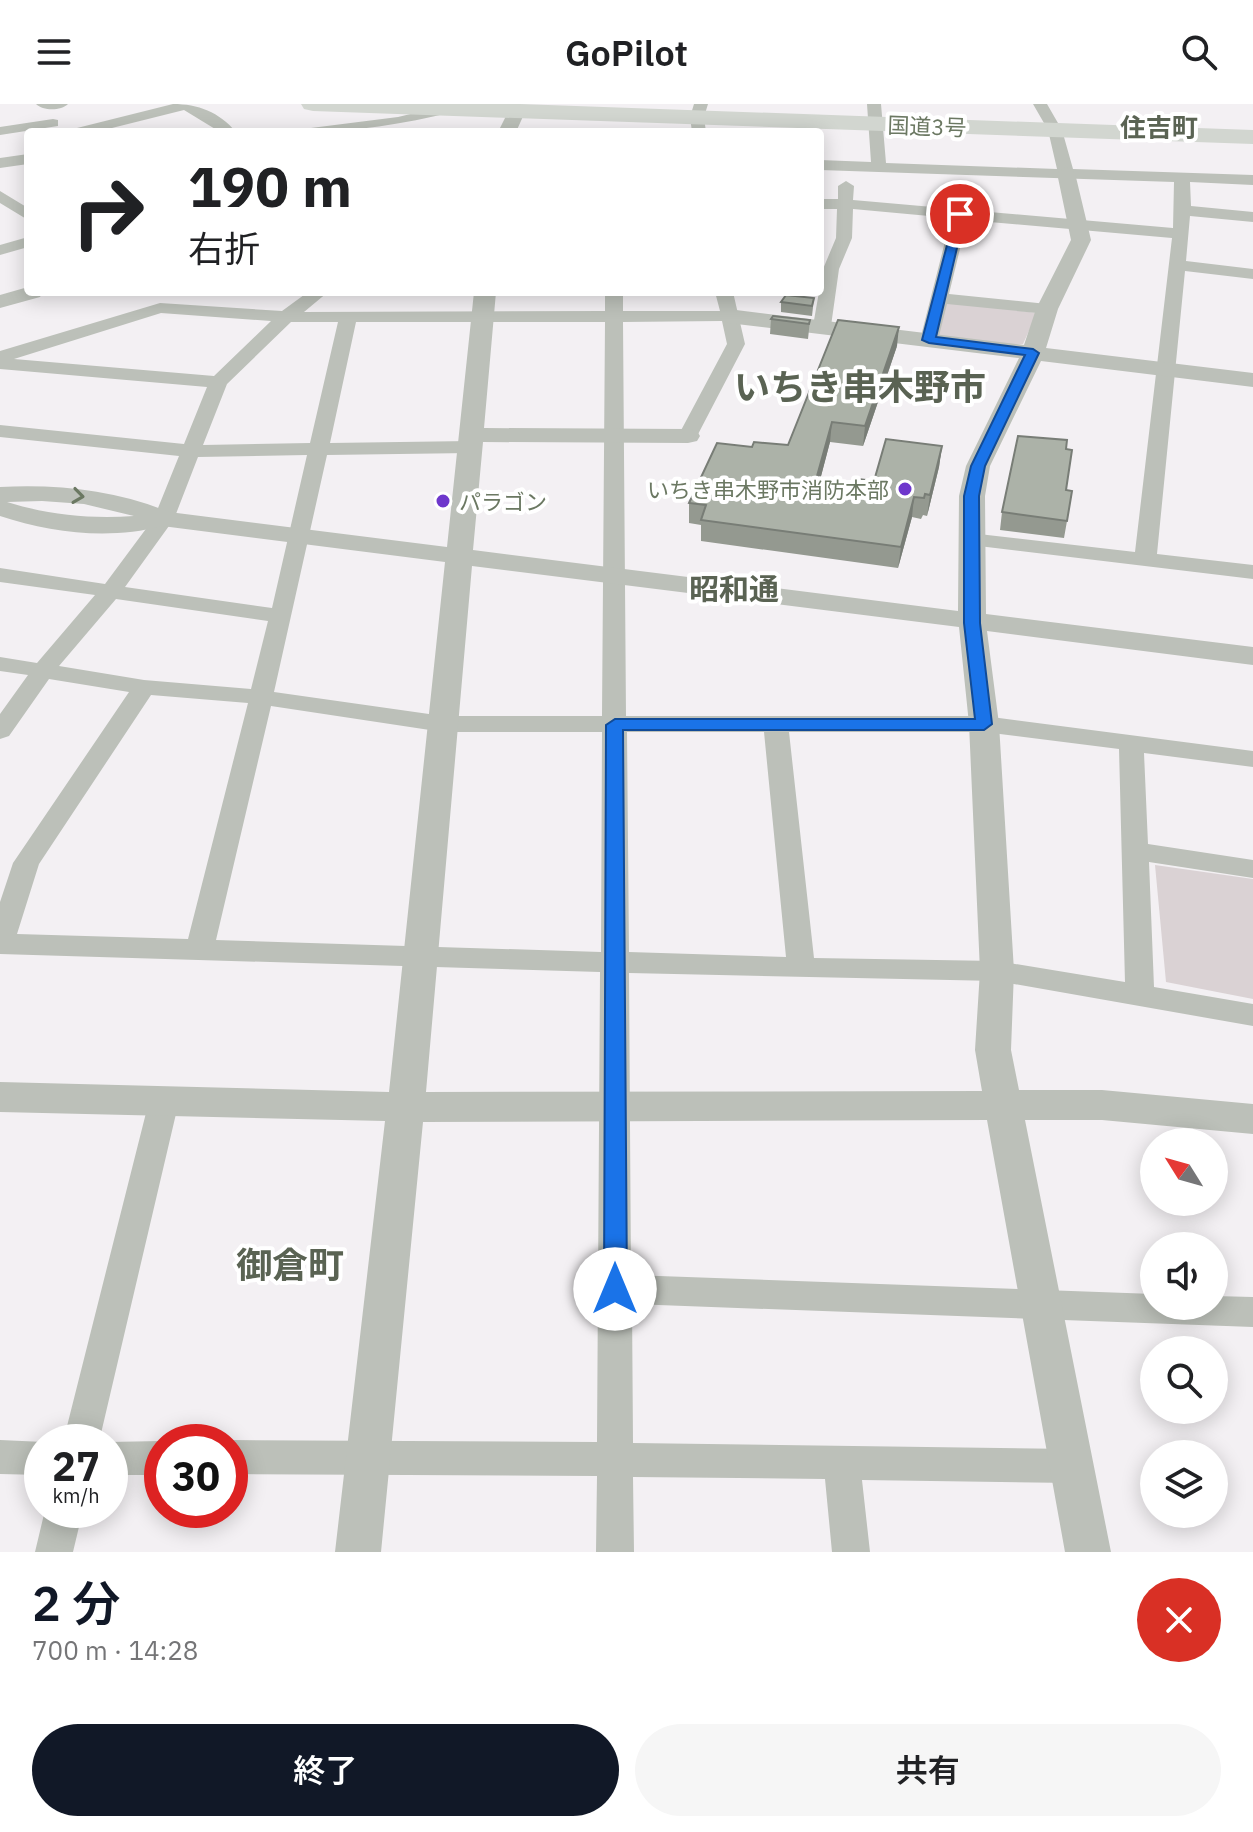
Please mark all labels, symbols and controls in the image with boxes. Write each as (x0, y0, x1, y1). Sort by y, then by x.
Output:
text: GoPilot (565, 29, 688, 76)
icon: menu (32, 30, 76, 74)
icon: search (1177, 30, 1221, 74)
street label: 国道3号 (887, 110, 967, 142)
district label: 住吉町 (1120, 110, 1198, 144)
text: 190 m (188, 150, 352, 222)
icon: right (56, 160, 160, 264)
pin (926, 180, 994, 248)
icon: arrive (938, 192, 982, 236)
text: 右折 (188, 225, 260, 272)
district label: いちき串木野市 (734, 363, 986, 410)
place label: いちき串木野市消防本部 (647, 475, 889, 504)
marker: いちき串木野市消防本部 (896, 480, 914, 498)
one-way arrow (71, 487, 85, 504)
place label: パラゴン (459, 487, 547, 516)
marker: パラゴン (434, 492, 452, 510)
district label: 昭和通 (689, 569, 779, 608)
north arrow (1140, 1128, 1228, 1216)
map controls (1140, 1128, 1228, 1528)
button: sound (1140, 1232, 1228, 1320)
district label: 御倉町 (236, 1241, 344, 1288)
position arrow (573, 1247, 657, 1331)
button: search (1140, 1336, 1228, 1424)
speed limit sign: 30 (144, 1424, 248, 1528)
text: 27 (52, 1440, 100, 1492)
button: layers (1140, 1440, 1228, 1528)
text: km/h (52, 1482, 100, 1509)
text: 2 分 (32, 1572, 120, 1634)
button: close (1137, 1578, 1221, 1662)
text: 700 m · 14:28 (32, 1633, 198, 1667)
button: 終了 (32, 1724, 619, 1816)
button: 共有 (635, 1724, 1221, 1816)

